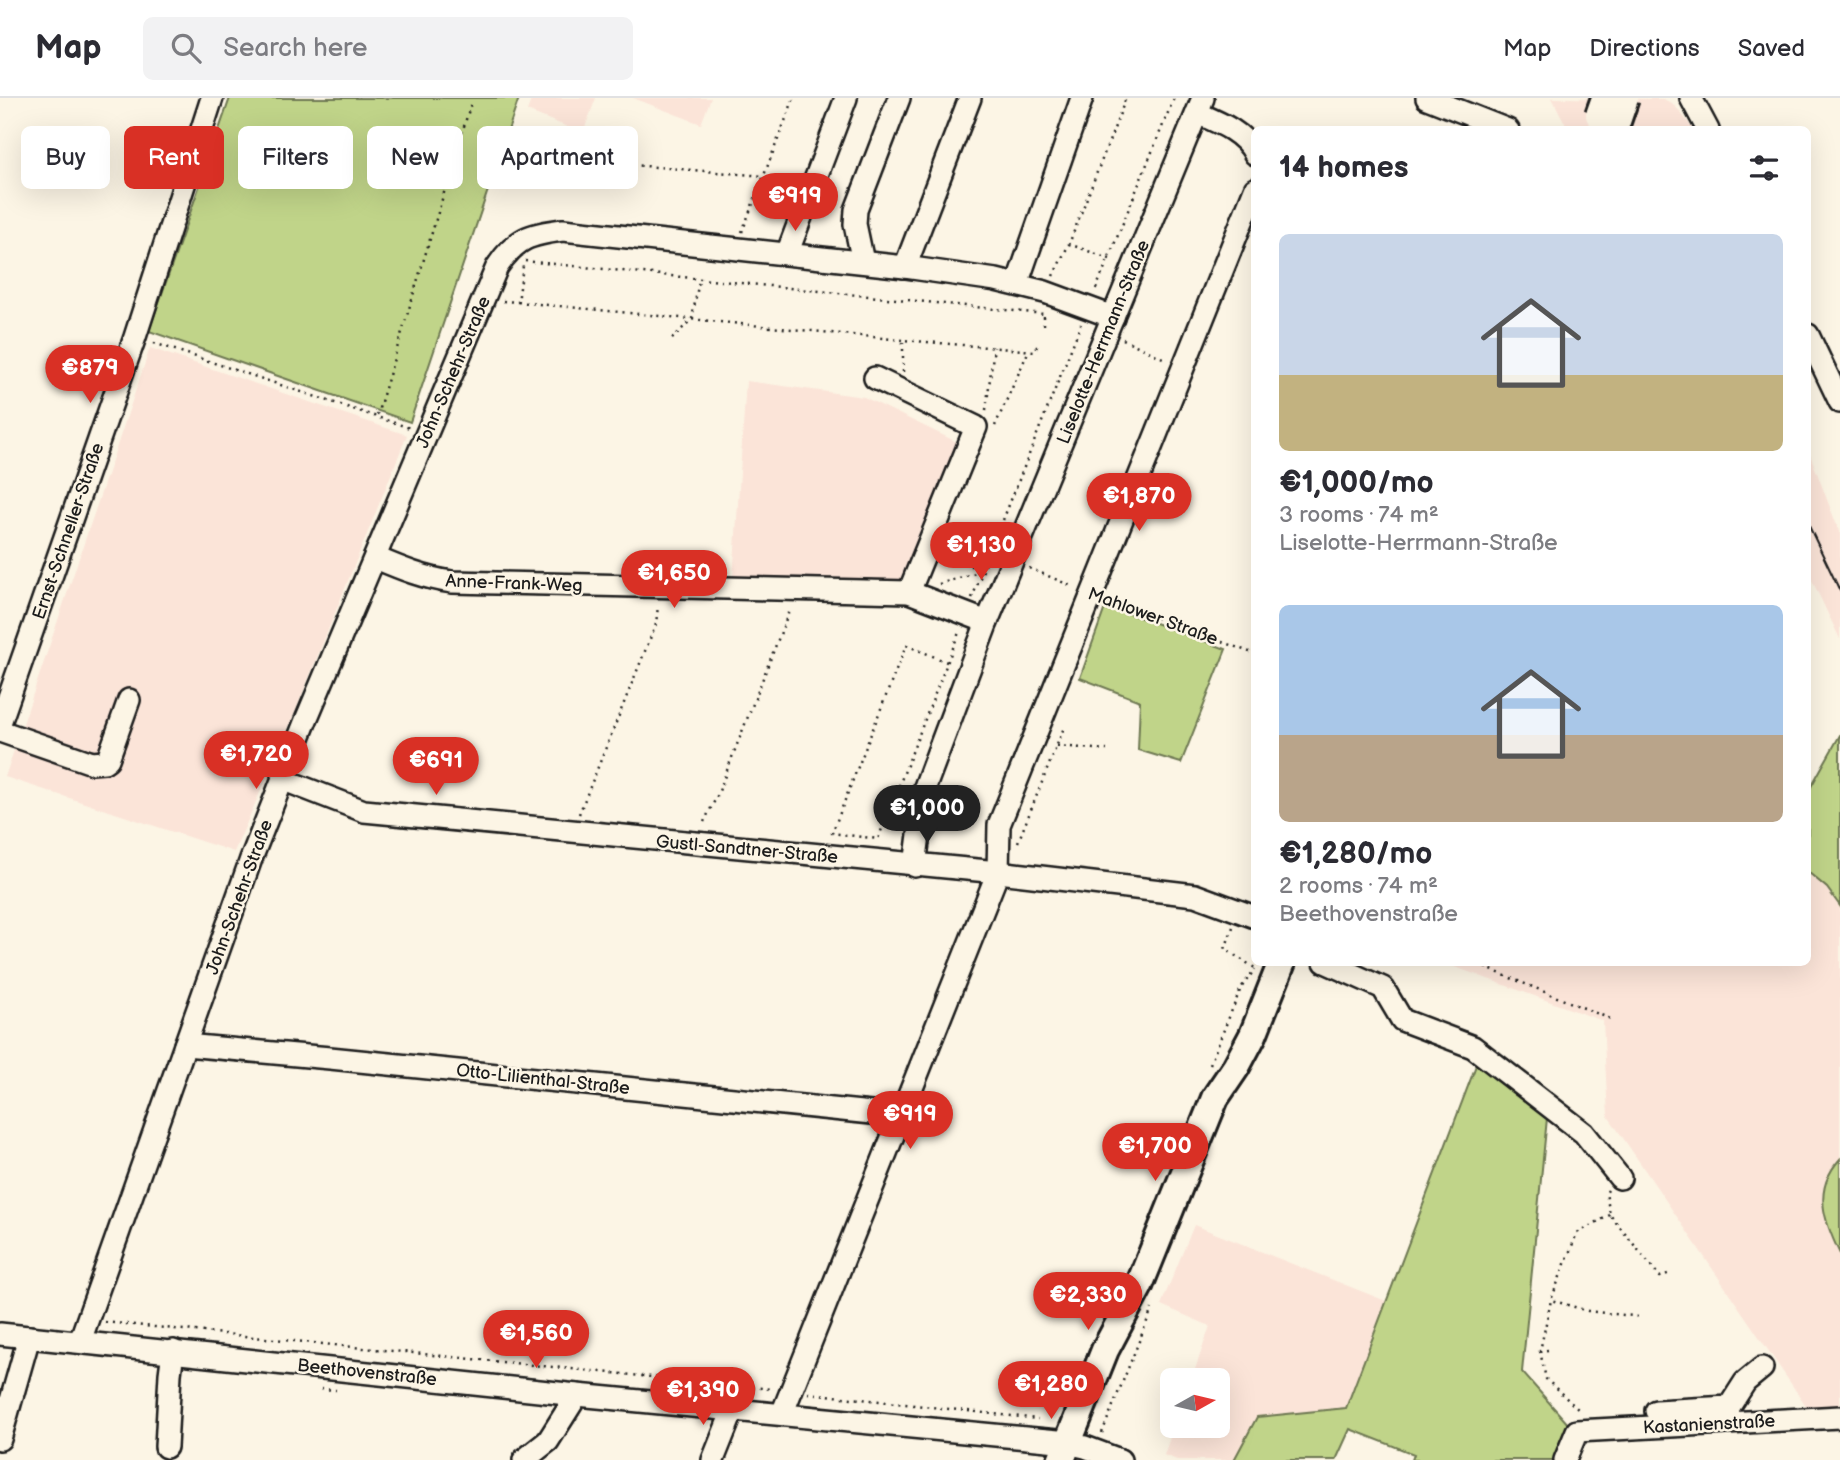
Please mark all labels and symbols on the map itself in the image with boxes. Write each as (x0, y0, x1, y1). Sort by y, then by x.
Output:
pin: €919 (754, 174, 836, 233)
street label: Liselotte-Herrmann-Straße (1053, 237, 1154, 447)
street label: John-Schehr-Straße (412, 293, 495, 451)
pin: €879 (49, 345, 131, 405)
street label: Ernst-Schneller-Straße (28, 440, 109, 622)
pin: €1,870 (1082, 474, 1196, 533)
pin: €1,130 (924, 522, 1038, 582)
pin: €1,650 (617, 550, 731, 610)
street label: Anne-Frank-Weg (445, 571, 583, 596)
street label: Mahlower Straße (1085, 583, 1221, 650)
pin: €1,720 (199, 732, 313, 791)
pin: €691 (395, 738, 477, 797)
pin: €1,000 (870, 786, 984, 845)
street label: John-Schehr-Straße (202, 817, 277, 977)
street label: Gustl-Sandtner-Straße (655, 831, 839, 868)
street label: Otto-Lilienthal-Straße (455, 1060, 631, 1099)
pin: €919 (869, 1091, 951, 1151)
pin: €1,700 (1098, 1124, 1212, 1183)
pin: €2,330 (1031, 1272, 1145, 1332)
pin: €1,560 (479, 1310, 593, 1370)
street label: Beethovenstraße (296, 1355, 438, 1390)
pin: €1,280 (994, 1362, 1108, 1421)
pin: €1,390 (646, 1368, 760, 1427)
north arrow (1160, 1368, 1230, 1438)
street label: Kastanienstraße (1642, 1411, 1776, 1438)

